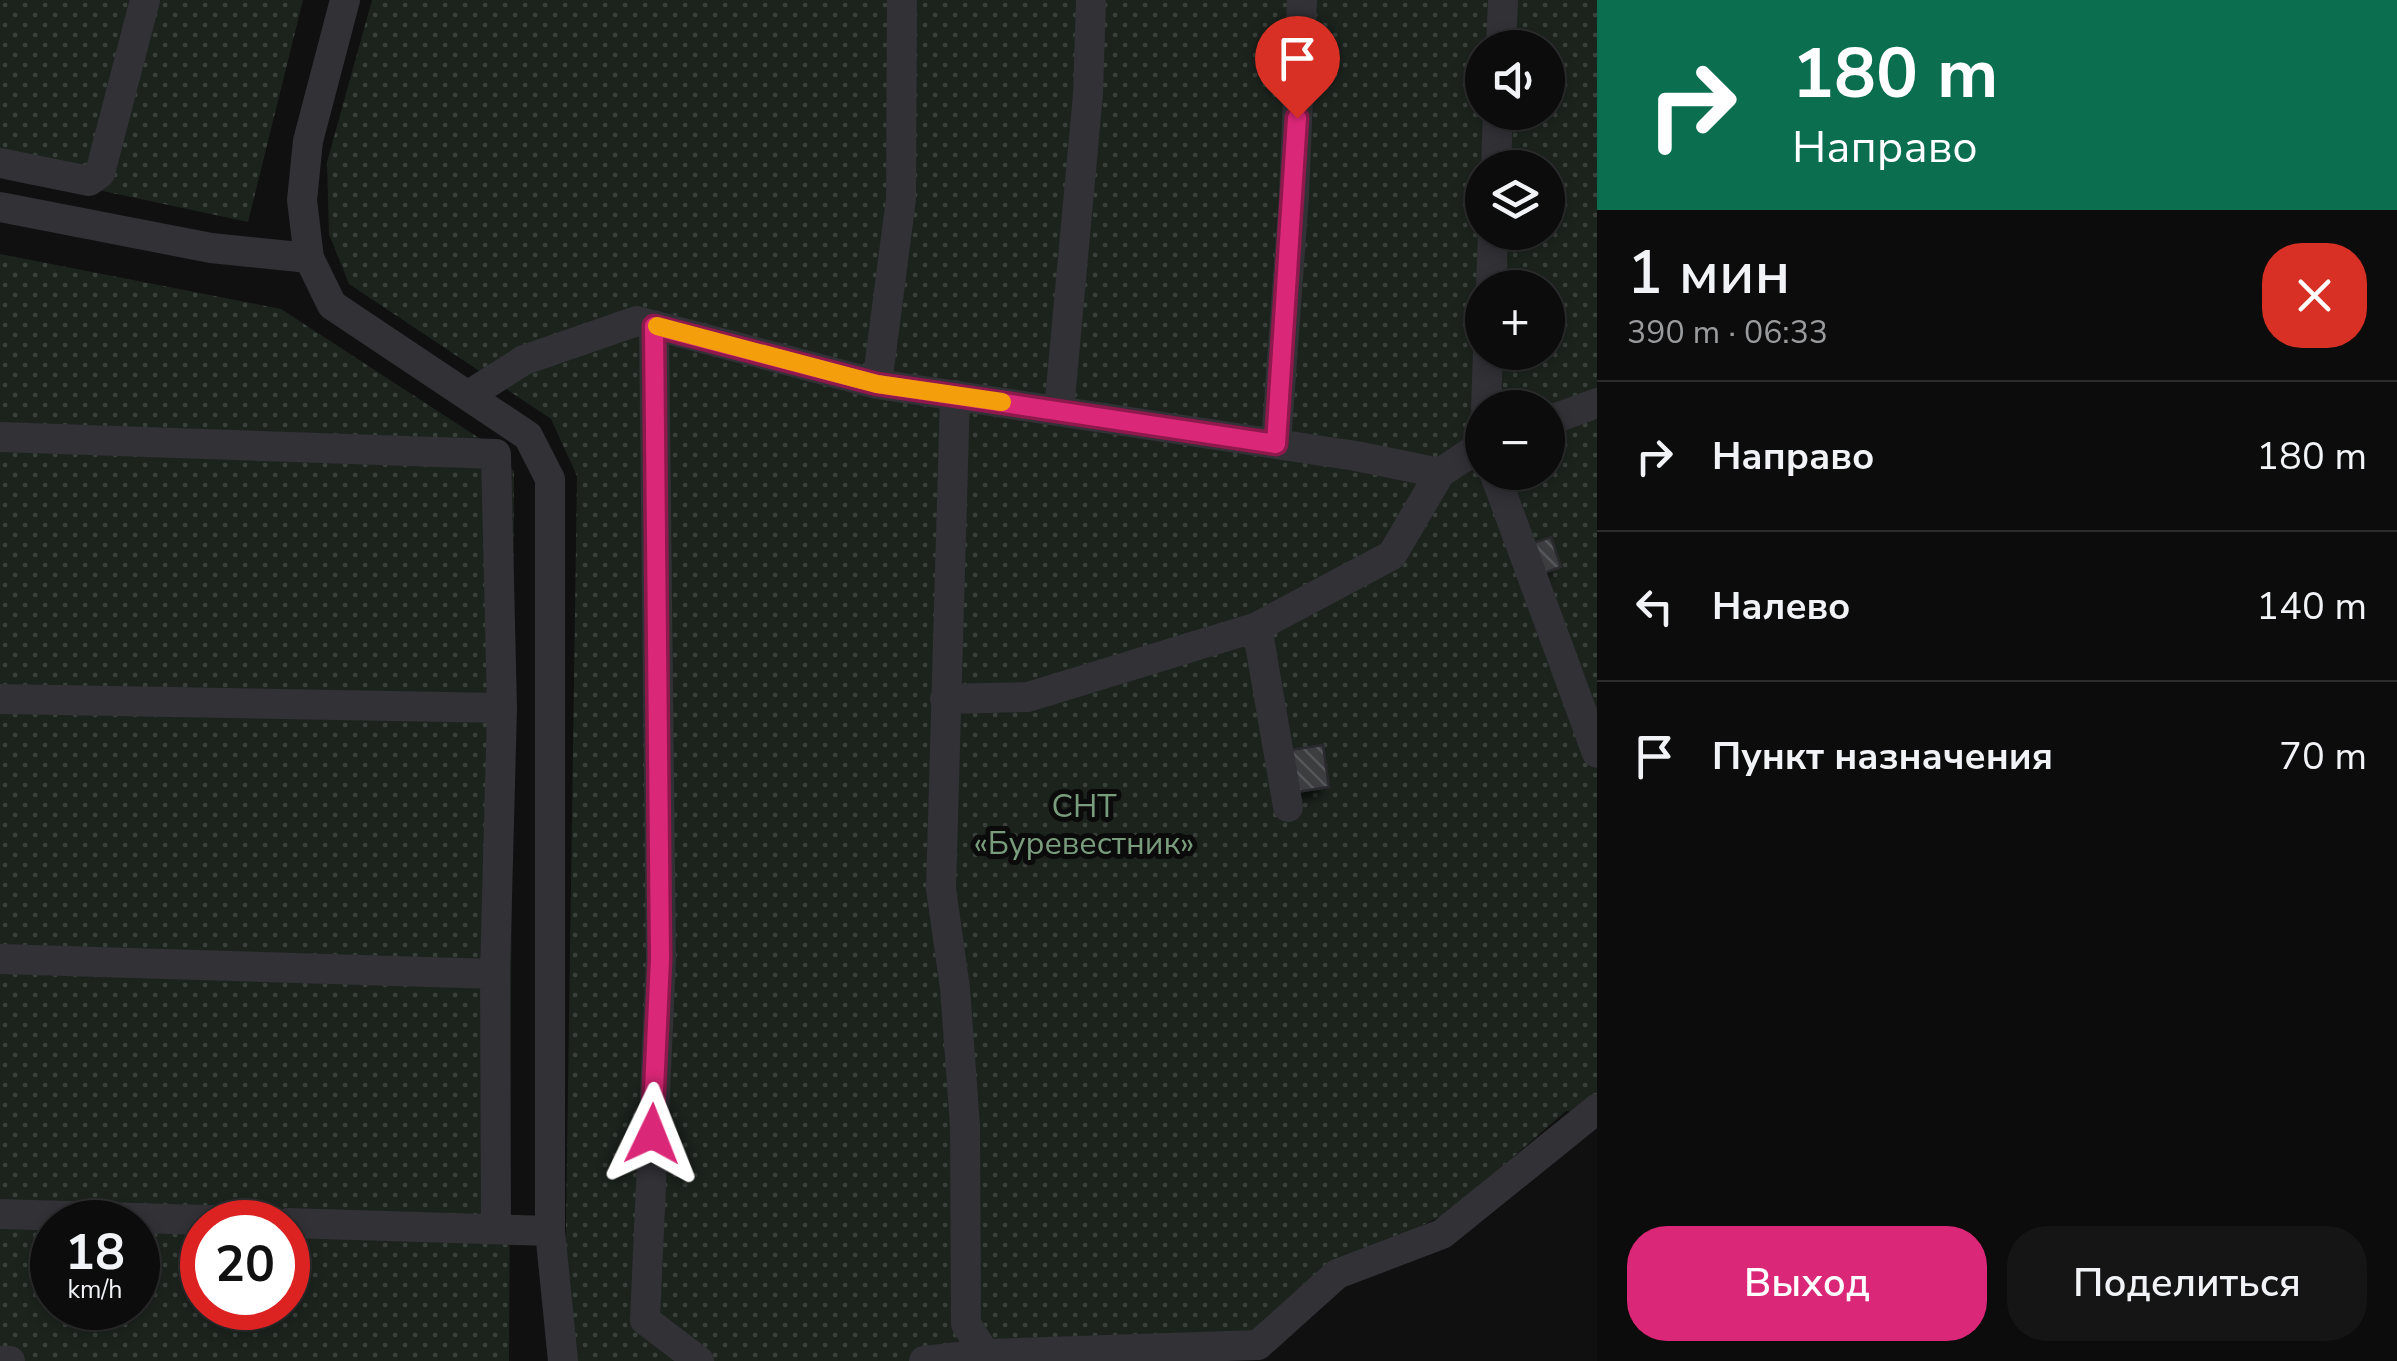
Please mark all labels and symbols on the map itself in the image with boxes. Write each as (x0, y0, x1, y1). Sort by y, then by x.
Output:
pin (1255, 16, 1340, 119)
park label: СНТ «Буревестник» (974, 785, 1194, 865)
position arrow (600, 1082, 704, 1186)
speed limit sign: 20 (180, 1200, 310, 1330)

